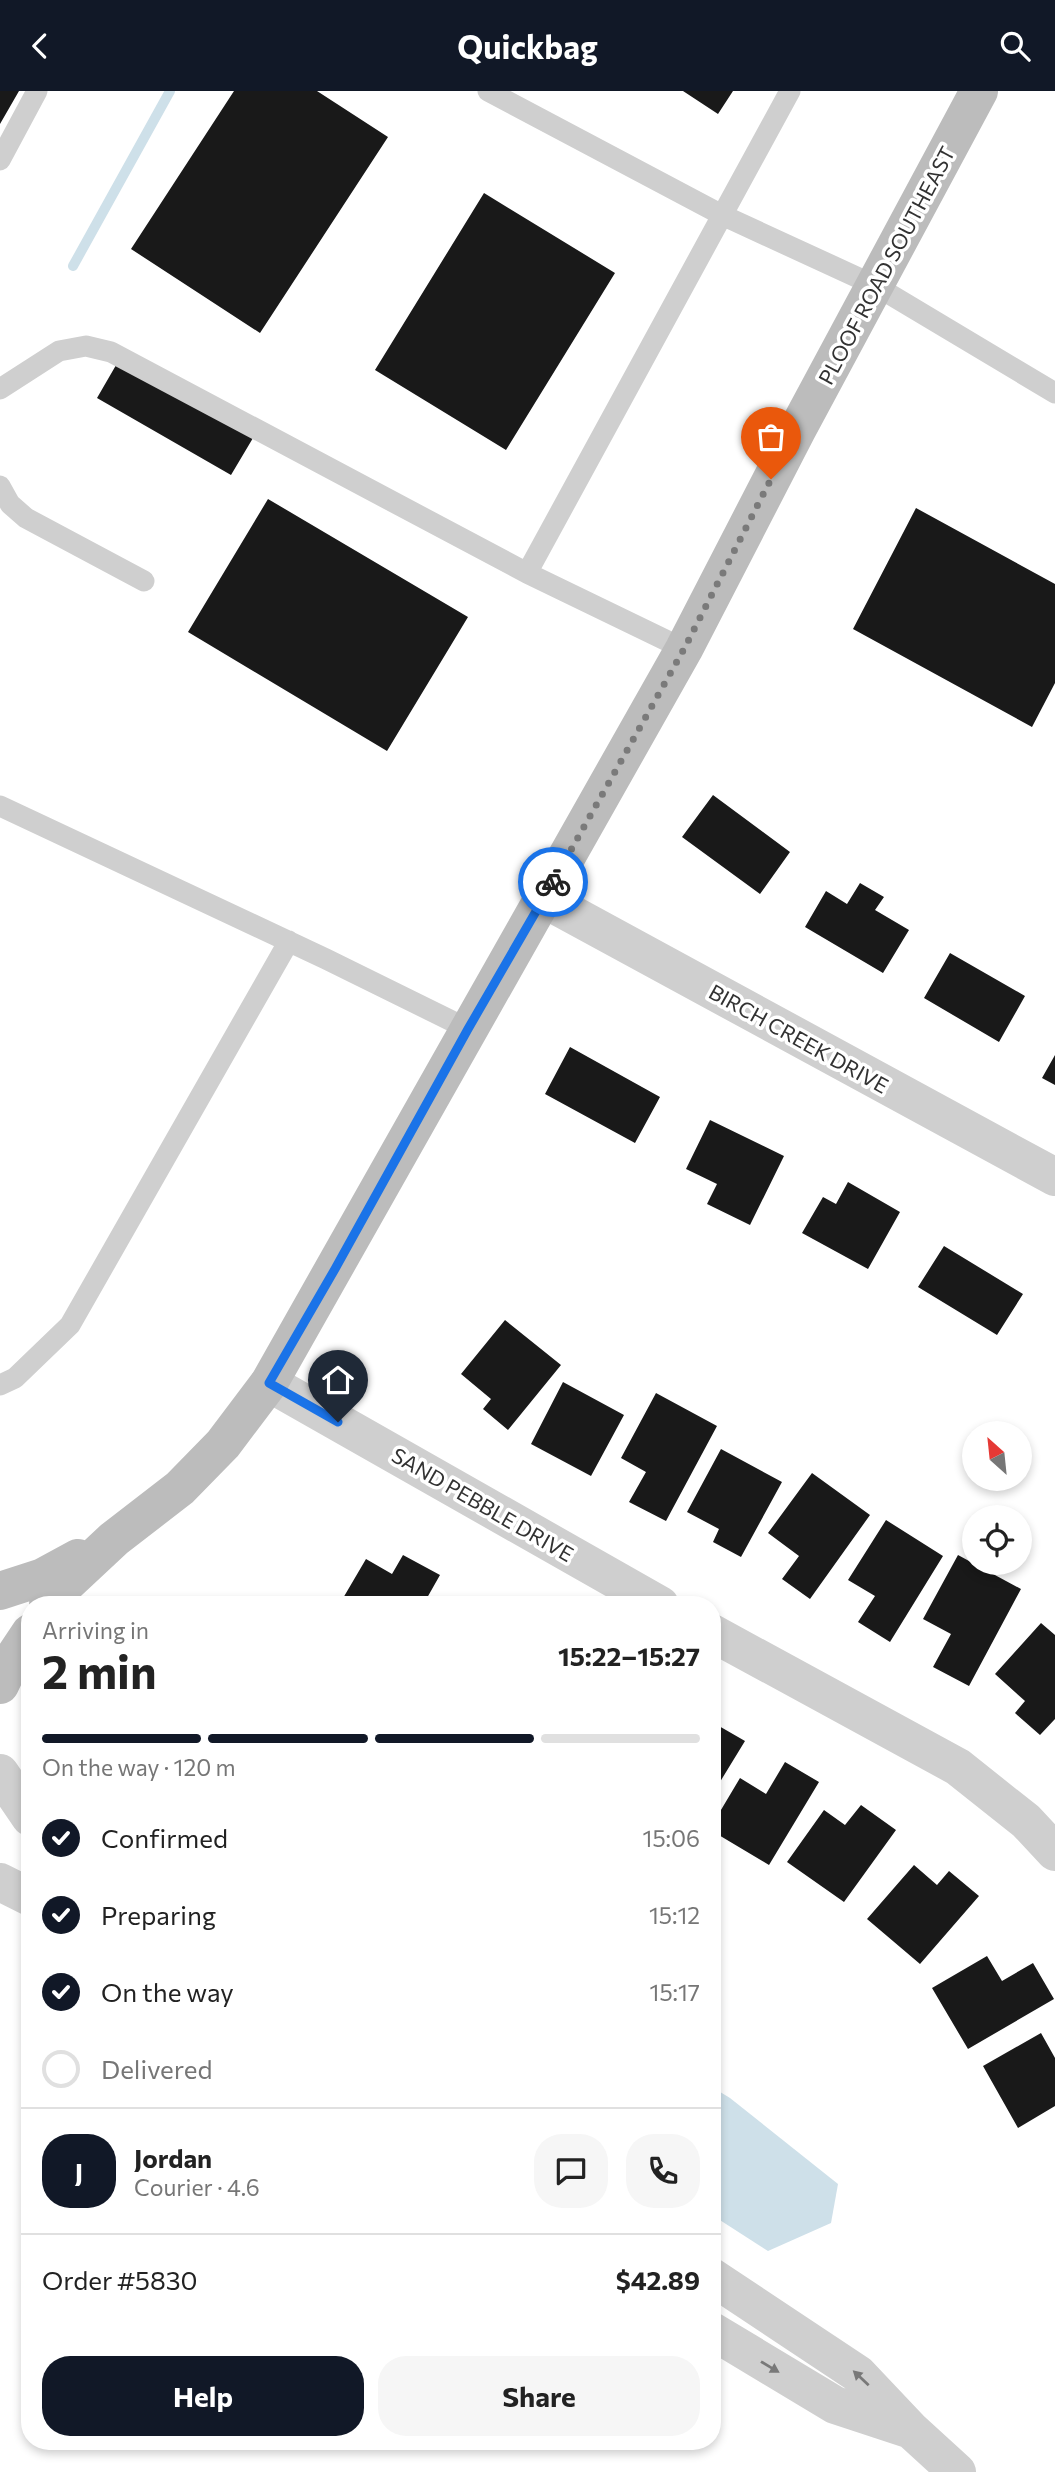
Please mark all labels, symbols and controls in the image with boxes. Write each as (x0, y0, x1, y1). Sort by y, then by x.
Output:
text: Quickbag (457, 26, 598, 66)
icon: back (21, 27, 59, 65)
icon: search (996, 27, 1034, 65)
street label: PLOOF ROAD SOUTHEAST (813, 142, 959, 388)
pin (741, 407, 801, 479)
icon: bag (752, 418, 790, 456)
courier (518, 847, 588, 917)
icon: bike (534, 863, 572, 901)
street label: BIRCH CREEK DRIVE (705, 978, 893, 1098)
pin (308, 1350, 368, 1422)
icon: home (319, 1361, 357, 1399)
north arrow (962, 1421, 1032, 1491)
map controls (962, 1421, 1032, 1575)
street label: SAND PEBBLE DRIVE (388, 1442, 578, 1566)
button: locate (962, 1505, 1032, 1575)
text: Arriving in (42, 1616, 149, 1644)
text: 15:22–15:27 (558, 1640, 700, 1671)
text: 2 min (42, 1642, 157, 1698)
text: On the way · 120 m (42, 1753, 236, 1781)
icon: check (42, 1819, 80, 1857)
text: Confirmed (101, 1822, 228, 1853)
text: 15:06 (643, 1824, 700, 1852)
icon: check (42, 1896, 80, 1934)
text: Preparing (101, 1899, 216, 1930)
text: 15:12 (649, 1901, 700, 1929)
icon: check (42, 1973, 80, 2011)
text: On the way (101, 1976, 234, 2007)
text: 15:17 (650, 1978, 700, 2006)
text: Delivered (101, 2053, 212, 2084)
button: chat (534, 2134, 608, 2208)
button: phone (626, 2134, 700, 2208)
text: Jordan (134, 2142, 212, 2173)
text: J (75, 2156, 83, 2187)
text: Courier · 4.6 (134, 2173, 260, 2201)
text: Order #5830 (42, 2264, 197, 2295)
text: $42.89 (616, 2264, 700, 2295)
button: Help (42, 2356, 364, 2436)
button: Share (378, 2356, 700, 2436)
one-way arrow (761, 2361, 780, 2373)
one-way arrow (853, 2370, 870, 2386)

